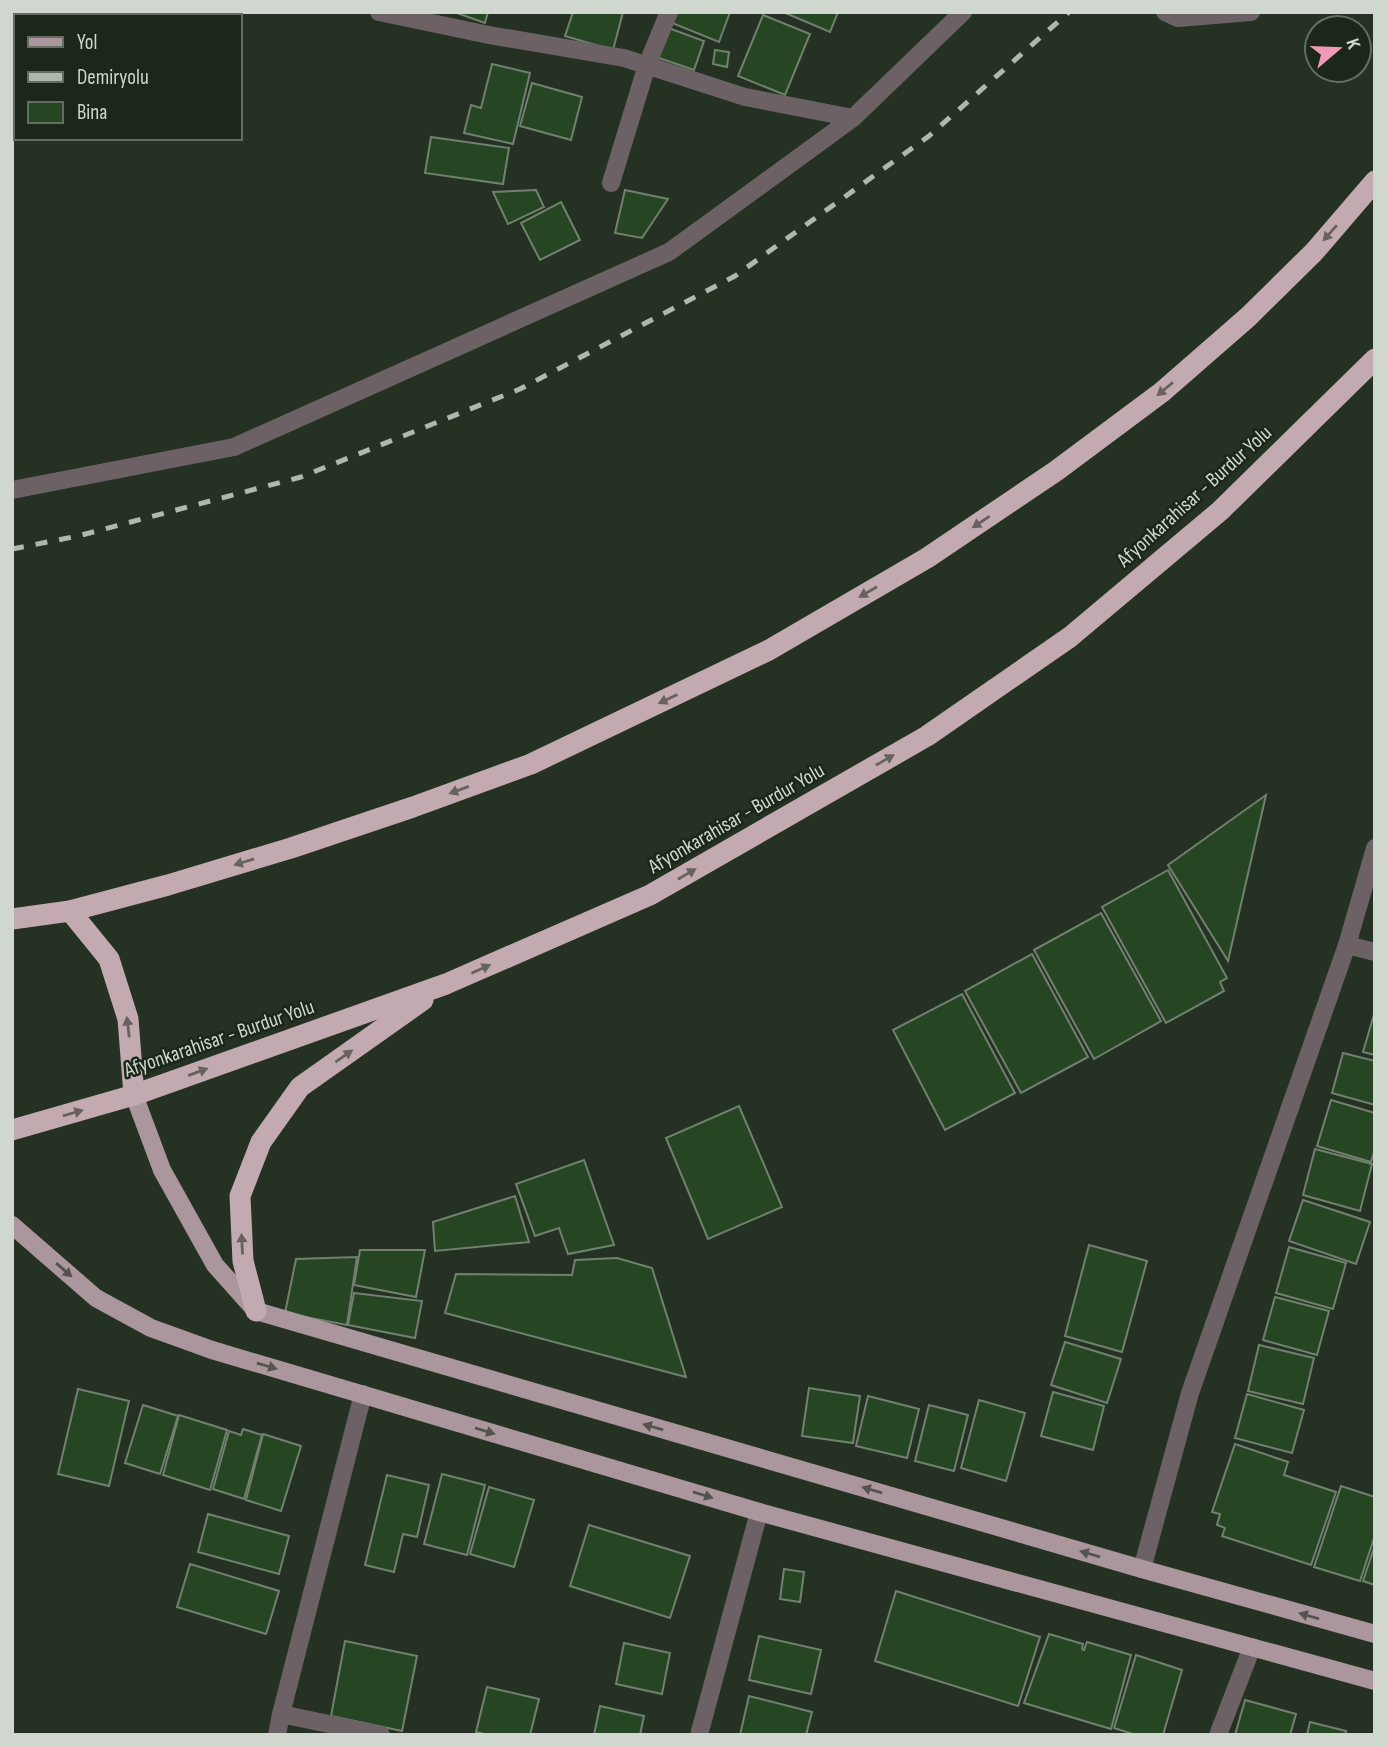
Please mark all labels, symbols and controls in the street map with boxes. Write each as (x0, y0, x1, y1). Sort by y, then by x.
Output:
legend (14, 14, 242, 140)
north arrow (1303, 14, 1373, 84)
text: Yol (77, 30, 97, 55)
text: K (1340, 36, 1365, 53)
text: Demiryolu (77, 65, 149, 90)
text: Bina (77, 100, 107, 125)
one-way arrow (1323, 224, 1338, 241)
one-way arrow (1157, 381, 1174, 396)
street label: Afyonkarahisar - Burdur Yolu (1111, 420, 1277, 573)
one-way arrow (972, 515, 990, 529)
one-way arrow (859, 586, 878, 598)
one-way arrow (657, 693, 678, 704)
one-way arrow (875, 754, 894, 767)
street label: Afyonkarahisar - Burdur Yolu (643, 758, 829, 880)
one-way arrow (449, 785, 470, 796)
one-way arrow (233, 858, 254, 868)
one-way arrow (678, 868, 697, 880)
one-way arrow (471, 963, 491, 975)
street label: Afyonkarahisar - Burdur Yolu (120, 994, 318, 1083)
one-way arrow (122, 1016, 133, 1038)
one-way arrow (335, 1049, 353, 1063)
one-way arrow (188, 1066, 209, 1077)
one-way arrow (63, 1107, 84, 1117)
one-way arrow (237, 1233, 248, 1255)
one-way arrow (55, 1262, 73, 1278)
one-way arrow (257, 1362, 278, 1372)
one-way arrow (642, 1421, 663, 1431)
one-way arrow (475, 1426, 496, 1436)
one-way arrow (861, 1485, 882, 1495)
one-way arrow (693, 1491, 714, 1501)
one-way arrow (1079, 1548, 1101, 1559)
one-way arrow (1298, 1610, 1319, 1620)

